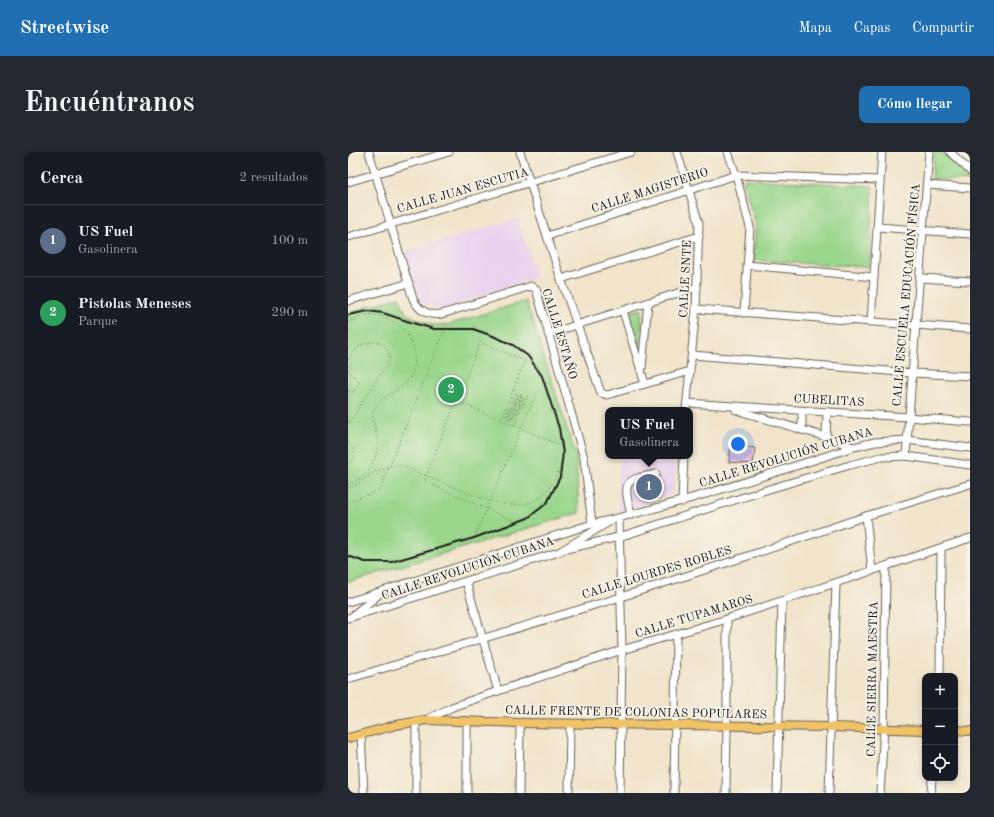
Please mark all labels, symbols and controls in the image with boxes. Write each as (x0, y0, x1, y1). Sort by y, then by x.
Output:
text: Streetwise (20, 19, 109, 38)
text: Mapa (799, 21, 832, 35)
text: Capas (854, 21, 890, 35)
text: Compartir (912, 21, 974, 35)
button: Cómo llegar (859, 86, 970, 123)
text: Encuéntranos (24, 90, 194, 118)
street label: CALLE JUAN ESCUTIA (396, 166, 530, 216)
street label: CALLE MAGISTERIO (590, 166, 710, 216)
text: Cerca (40, 170, 83, 187)
text: 2 resultados (240, 171, 308, 184)
street label: CALLE ESCUELA EDUCACIÓN FÍSICA (887, 183, 923, 407)
text: US Fuel (78, 225, 133, 240)
text: 1 (49, 234, 57, 247)
text: 100 m (271, 234, 308, 247)
street label: CALLE SNTE (678, 240, 694, 318)
text: Gasolinera (78, 243, 138, 256)
street label: CALLE ESTAÑO (539, 286, 581, 381)
text: Pistolas Meneses (78, 297, 191, 312)
text: 2 (49, 306, 57, 319)
text: 290 m (271, 306, 308, 319)
text: Parque (78, 315, 117, 328)
pin: 2 (438, 375, 464, 405)
street label: CUBELITAS (793, 393, 865, 409)
popup (605, 407, 693, 459)
text: US Fuel (619, 418, 675, 433)
street label: CALLE REVOLUCIÓN CUBANA (697, 422, 874, 490)
your location (728, 434, 748, 454)
text: Gasolinera (619, 436, 679, 449)
pin: 1 (636, 472, 662, 502)
street label: CALLE REVOLUCIÓN CUBANA (379, 532, 556, 603)
street label: CALLE LOURDES ROBLES (581, 544, 733, 602)
street label: CALLE TUPAMAROS (634, 593, 754, 641)
street label: CALLE SIERRA MAESTRA (866, 601, 880, 757)
map controls (922, 673, 958, 781)
button: + (922, 673, 958, 709)
street label: CALLE FRENTE DE COLONIAS POPULARES (505, 705, 767, 721)
button: − (922, 709, 958, 745)
button: locate (922, 745, 958, 781)

